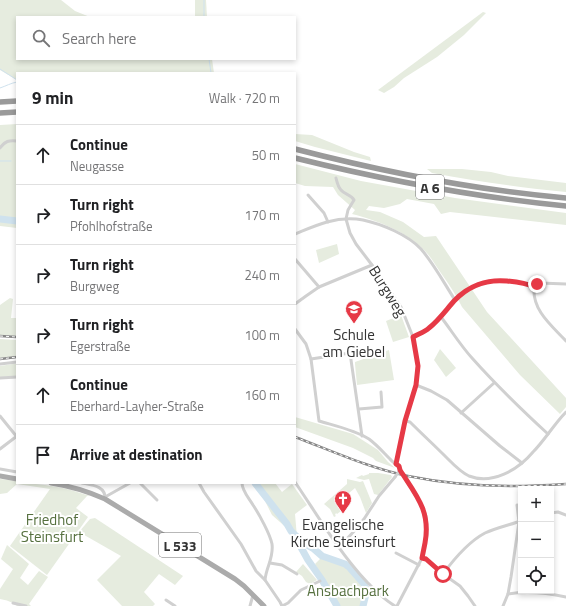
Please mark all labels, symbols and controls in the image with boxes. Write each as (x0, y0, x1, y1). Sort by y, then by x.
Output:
search box (16, 16, 296, 60)
icon: search (30, 27, 52, 49)
text: Search here (62, 27, 136, 50)
text: 9 min (32, 85, 73, 111)
text: Walk · 720 m (209, 88, 280, 108)
text: Continue (70, 133, 128, 156)
icon: ahead (32, 144, 54, 166)
text: 50 m (252, 145, 280, 165)
text: Neugasse (70, 156, 124, 176)
road number: A 6 (416, 175, 444, 199)
text: Turn right (70, 193, 134, 216)
icon: right (32, 204, 54, 226)
text: 170 m (244, 205, 280, 225)
text: Pfohlhofstraße (70, 216, 153, 236)
text: Turn right (70, 253, 134, 276)
street label: Burgweg (363, 261, 413, 321)
icon: right (32, 264, 54, 286)
text: 240 m (244, 265, 280, 285)
route end (528, 275, 546, 293)
text: Burgweg (70, 276, 119, 296)
school or university icon: Schule am Giebel (344, 299, 364, 324)
text: Turn right (70, 313, 134, 336)
place label: Schule am Giebel (323, 323, 385, 363)
icon: right (32, 324, 54, 346)
text: 100 m (244, 325, 280, 345)
text: Egerstraße (70, 336, 130, 356)
text: Continue (70, 373, 128, 396)
icon: ahead (32, 384, 54, 406)
text: 160 m (244, 385, 280, 405)
text: Eberhard-Layher-Straße (70, 396, 204, 416)
text: Arrive at destination (70, 443, 203, 466)
icon: arrive (32, 444, 54, 466)
map controls (518, 486, 554, 594)
button: + (518, 486, 554, 522)
church icon: Evangelische Kirche Steinsfurt (333, 489, 353, 514)
park label: Friedhof Steinsfurt (21, 508, 84, 548)
place label: Evangelische Kirche Steinsfurt (291, 513, 396, 553)
button: − (518, 522, 554, 558)
road number: L 533 (159, 533, 201, 557)
button: locate (518, 558, 554, 594)
route start (434, 565, 452, 583)
park label: Ansbachpark (307, 579, 389, 602)

